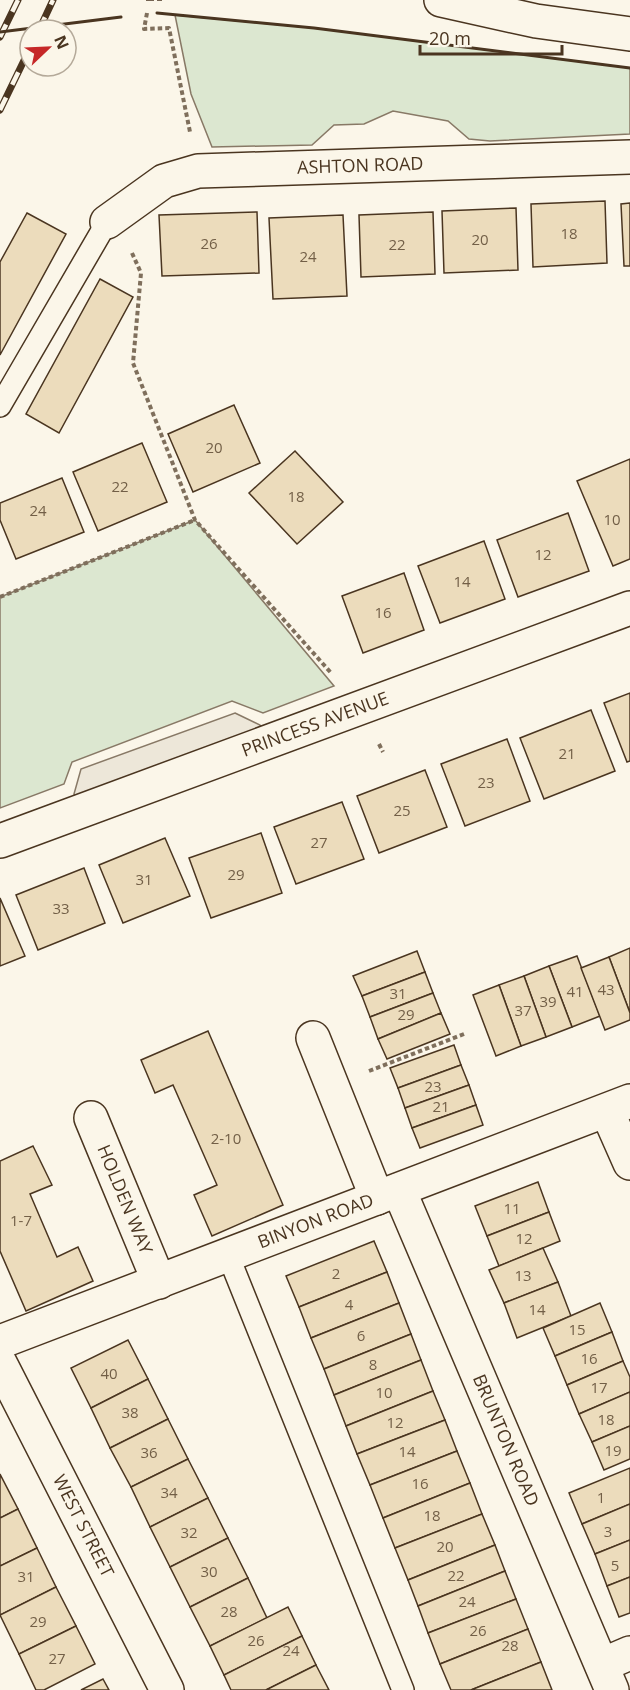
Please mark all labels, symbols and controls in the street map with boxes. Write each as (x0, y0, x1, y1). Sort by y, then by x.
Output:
north arrow (18, 18, 78, 78)
scale bar (420, 18, 562, 56)
text: 20 m (429, 26, 471, 50)
text: N (49, 32, 74, 52)
street label: ASHTON ROAD (297, 151, 424, 179)
house number: 18 (560, 223, 578, 243)
house number: 20 (471, 229, 489, 249)
house number: 26 (200, 233, 218, 253)
house number: 22 (388, 234, 406, 254)
house number: 24 (299, 246, 317, 266)
house number: 20 (205, 437, 223, 457)
house number: 22 (111, 476, 129, 496)
house number: 18 (287, 486, 305, 506)
house number: 24 (29, 500, 47, 520)
house number: 10 (603, 509, 621, 529)
house number: 12 (534, 544, 552, 564)
house number: 14 (453, 571, 471, 591)
house number: 16 (374, 602, 392, 622)
street label: PRINCESS AVENUE (238, 685, 392, 762)
house number: 21 (558, 743, 576, 763)
house number: 23 (477, 772, 495, 792)
house number: 25 (393, 800, 411, 820)
house number: 27 (310, 832, 328, 852)
house number: 29 (227, 864, 245, 884)
house number: 31 (135, 869, 153, 889)
house number: 33 (52, 898, 70, 918)
house number: 43 (597, 979, 615, 999)
house number: 41 (566, 981, 584, 1001)
house number: 31 (389, 983, 407, 1003)
house number: 39 (539, 991, 557, 1011)
house number: 37 (514, 1000, 532, 1020)
house number: 29 (397, 1004, 415, 1024)
house number: 23 (424, 1076, 442, 1096)
house number: 21 (432, 1096, 450, 1116)
house number: 2-10 (211, 1128, 241, 1148)
street label: HOLDEN WAY (92, 1141, 159, 1258)
street label: BINYON ROAD (254, 1187, 377, 1253)
house number: 11 (503, 1198, 521, 1218)
house number: 1-7 (10, 1210, 32, 1230)
house number: 12 (515, 1228, 533, 1248)
house number: 2 (332, 1263, 340, 1283)
house number: 13 (514, 1265, 532, 1285)
house number: 4 (345, 1294, 354, 1314)
house number: 14 (528, 1299, 546, 1319)
house number: 15 (568, 1319, 586, 1339)
house number: 6 (357, 1325, 365, 1345)
house number: 16 (580, 1348, 598, 1368)
house number: 8 (369, 1354, 377, 1374)
house number: 40 (100, 1363, 118, 1383)
street label: BRUNTON ROAD (468, 1370, 545, 1510)
house number: 17 (590, 1377, 608, 1397)
house number: 10 (375, 1382, 393, 1402)
house number: 38 (121, 1402, 139, 1422)
house number: 18 (597, 1409, 615, 1429)
house number: 12 (386, 1412, 404, 1432)
house number: 19 (604, 1440, 622, 1460)
house number: 14 (398, 1441, 416, 1461)
house number: 36 (140, 1442, 158, 1462)
street label: WEST STREET (48, 1470, 120, 1581)
house number: 16 (411, 1473, 429, 1493)
house number: 34 (160, 1482, 178, 1502)
house number: 1 (597, 1487, 605, 1507)
house number: 18 (423, 1505, 441, 1525)
house number: 3 (604, 1521, 612, 1541)
house number: 32 (180, 1522, 198, 1542)
house number: 20 (436, 1536, 454, 1556)
house number: 5 (611, 1555, 619, 1575)
house number: 30 (200, 1561, 218, 1581)
house number: 22 (447, 1565, 465, 1585)
house number: 31 (17, 1566, 35, 1586)
house number: 24 (458, 1591, 476, 1611)
house number: 28 (220, 1601, 238, 1621)
house number: 29 (29, 1611, 47, 1631)
house number: 26 (469, 1620, 487, 1640)
house number: 26 (247, 1630, 265, 1650)
house number: 28 (501, 1635, 519, 1655)
house number: 24 (282, 1640, 300, 1660)
house number: 27 (48, 1648, 66, 1668)

